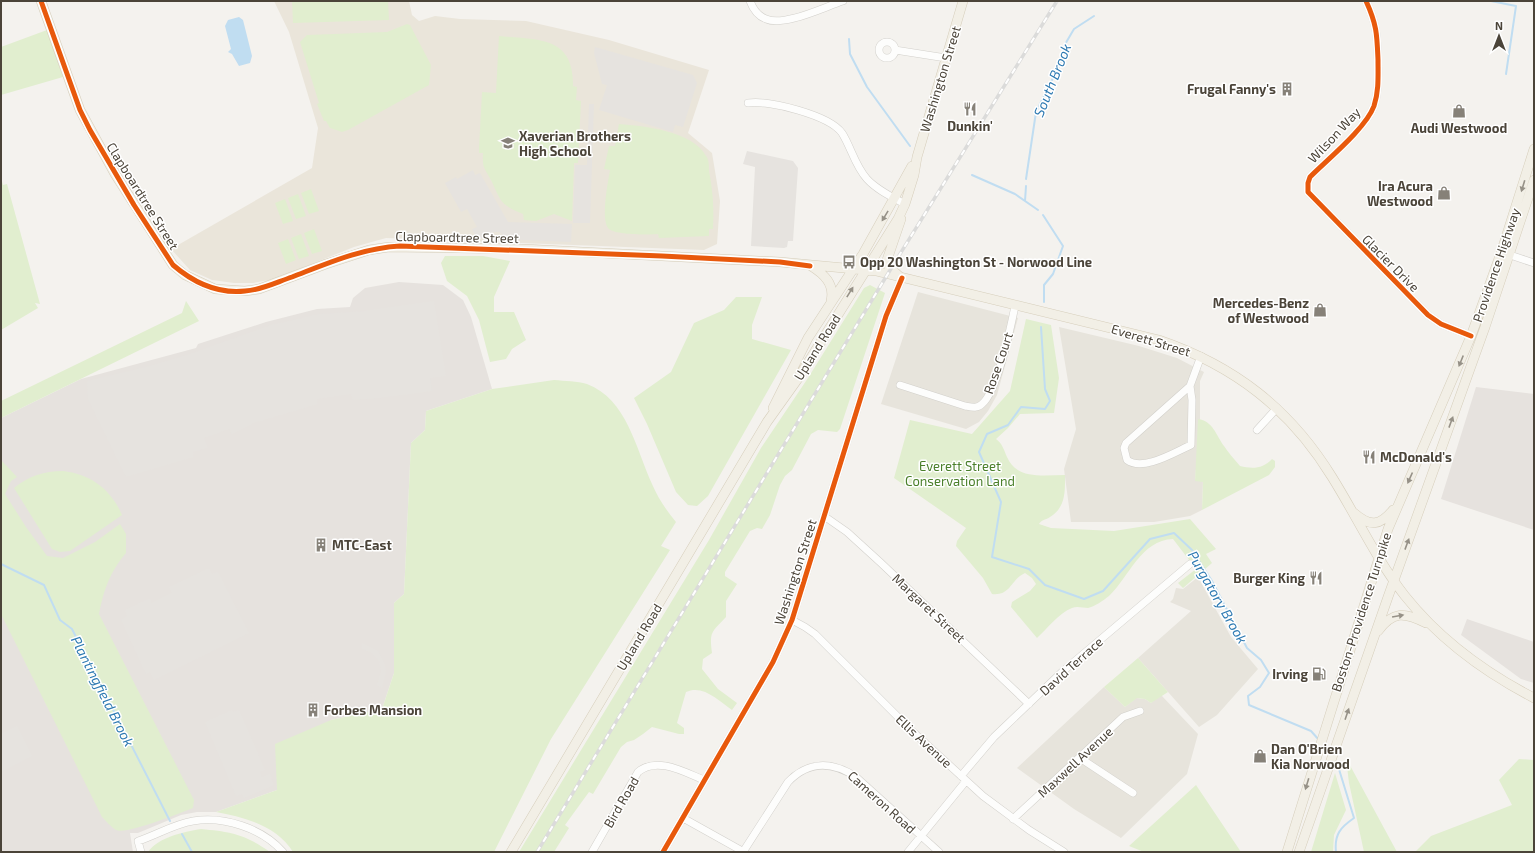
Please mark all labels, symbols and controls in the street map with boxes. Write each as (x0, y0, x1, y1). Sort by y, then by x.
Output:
north arrow (1479, 16, 1519, 56)
text: N (1495, 19, 1503, 32)
street label: Washington Street (916, 24, 964, 134)
water label: South Brook (1030, 41, 1074, 119)
place label: Frugal Fanny's (1187, 81, 1276, 97)
building icon: Frugal Fanny's (1279, 81, 1295, 97)
restaurant icon: Dunkin' (962, 101, 978, 117)
shop icon: Audi Westwood (1451, 103, 1467, 119)
street label: Wilson Way (1304, 104, 1364, 166)
place label: Dunkin' (947, 118, 993, 134)
place label: Audi Westwood (1411, 120, 1507, 136)
place label: Xaverian Brothers High School (519, 128, 631, 159)
school or university icon: Xaverian Brothers High School (500, 135, 516, 151)
street label: Clapboardtree Street (104, 139, 183, 253)
place label: Ira Acura Westwood (1367, 178, 1433, 209)
one-way arrow (1520, 180, 1526, 192)
shop icon: Ira Acura Westwood (1436, 185, 1452, 201)
street label: Providence Highway (1469, 206, 1523, 324)
one-way arrow (882, 210, 889, 222)
street label: Clapboardtree Street (395, 228, 519, 246)
street label: Glacier Drive (1359, 231, 1423, 295)
bus stop icon: Opp 20 Washington St - Norwood Line (841, 254, 857, 270)
place label: Opp 20 Washington St - Norwood Line (860, 254, 1092, 270)
one-way arrow (847, 286, 854, 298)
place label: Mercedes-Benz of Westwood (1213, 295, 1309, 326)
shop icon: Mercedes-Benz of Westwood (1312, 302, 1328, 318)
street label: Upland Road (790, 311, 844, 383)
street label: Everett Street (1109, 320, 1193, 360)
street label: Rose Court (980, 330, 1016, 396)
one-way arrow (1457, 356, 1463, 368)
one-way arrow (1448, 415, 1454, 427)
restaurant icon: McDonald's (1361, 449, 1377, 465)
place label: McDonald's (1380, 449, 1452, 465)
park label: Everett Street Conservation Land (905, 458, 1015, 489)
one-way arrow (1407, 473, 1413, 484)
street label: Washington Street (770, 517, 820, 627)
street label: Boston-Providence Turnpike (1328, 530, 1394, 694)
building icon: MTC-East (313, 537, 329, 553)
place label: MTC-East (332, 537, 392, 553)
one-way arrow (1404, 537, 1410, 549)
water label: Purgatory Brook (1185, 548, 1251, 646)
street label: Margaret Street (889, 570, 969, 646)
place label: Burger King (1233, 570, 1305, 586)
restaurant icon: Burger King (1308, 570, 1324, 586)
street label: Upland Road (613, 601, 665, 673)
one-way arrow (1391, 613, 1404, 619)
water label: Plantingfield Brook (68, 633, 138, 749)
street label: David Terrace (1036, 633, 1106, 699)
place label: Irving (1272, 666, 1308, 682)
fuel station icon: Irving (1311, 666, 1327, 682)
building icon: Forbes Mansion (305, 702, 321, 718)
place label: Forbes Mansion (324, 702, 422, 718)
one-way arrow (1344, 708, 1350, 720)
street label: Ellis Avenue (893, 711, 955, 771)
street label: Maxwell Avenue (1034, 723, 1116, 801)
place label: Dan O'Brien Kia Norwood (1271, 741, 1350, 772)
shop icon: Dan O'Brien Kia Norwood (1252, 748, 1268, 764)
street label: Cameron Road (845, 767, 919, 837)
street label: Bird Road (600, 773, 642, 831)
one-way arrow (1304, 779, 1310, 791)

